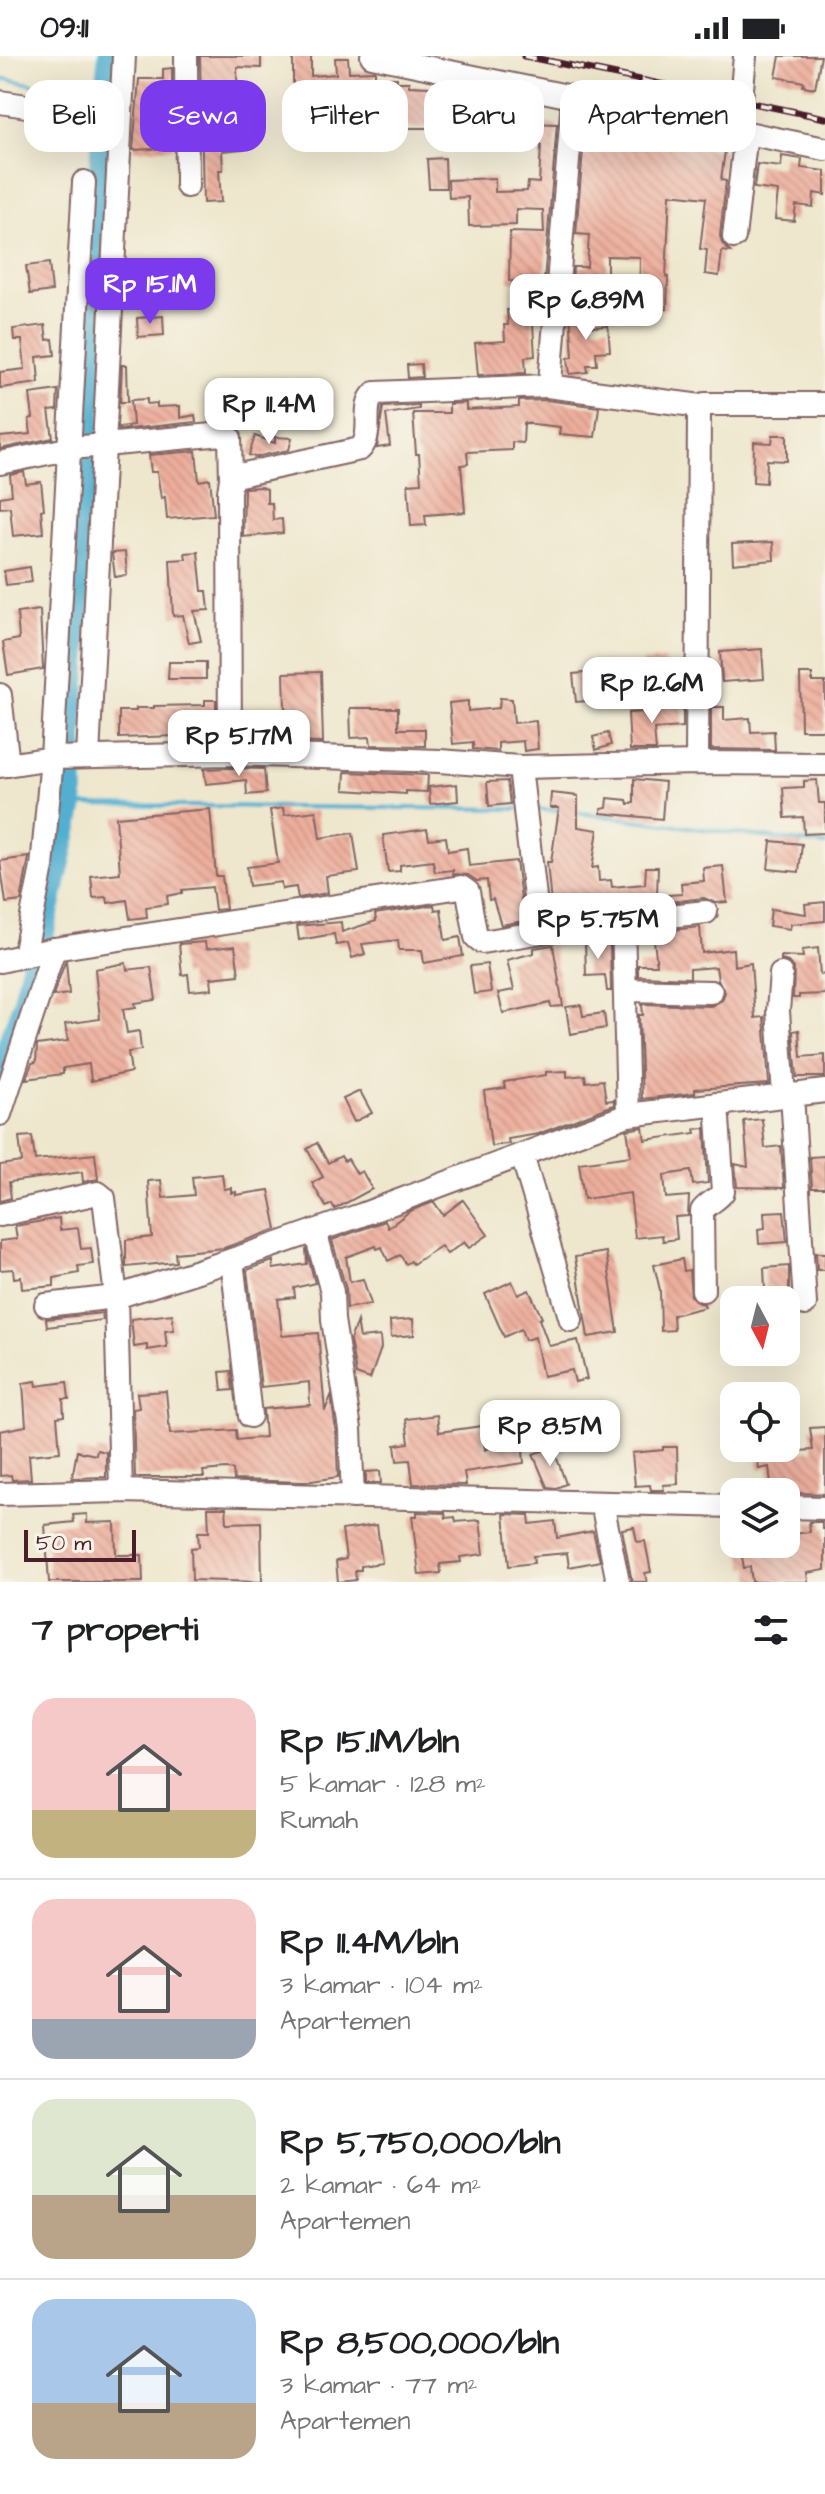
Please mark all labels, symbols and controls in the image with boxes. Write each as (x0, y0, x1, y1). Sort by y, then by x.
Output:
text: 09:11 (40, 7, 89, 49)
chip: Beli (24, 80, 124, 152)
chip: Sewa (140, 80, 266, 152)
chip: Filter (282, 80, 408, 152)
chip: Baru (424, 80, 544, 152)
chip: Apartemen (560, 80, 756, 152)
pin: Rp 15.1M (67, 258, 233, 326)
text: Rp 15.1M (103, 266, 197, 302)
pin: Rp 6.89M (503, 274, 669, 342)
text: Rp 6.89M (528, 282, 644, 318)
pin: Rp 11.4M (186, 378, 352, 446)
text: Rp 11.4M (223, 386, 315, 422)
pin: Rp 12.6M (569, 657, 735, 725)
text: Rp 12.6M (600, 665, 704, 701)
pin: Rp 5.17M (156, 710, 322, 778)
text: Rp 5.17M (186, 718, 292, 754)
pin: Rp 5.75M (515, 893, 681, 961)
text: Rp 5.75M (537, 901, 659, 937)
north arrow (720, 1286, 800, 1366)
map controls (720, 1286, 800, 1558)
button: locate (720, 1382, 800, 1462)
pin: Rp 8.5M (476, 1400, 624, 1468)
text: Rp 8.5M (498, 1408, 602, 1444)
button: layers (720, 1478, 800, 1558)
scale bar (24, 1526, 136, 1562)
text: 50 m (36, 1528, 91, 1559)
text: 7 properti (32, 1606, 198, 1654)
icon: filters (749, 1608, 793, 1652)
text: Rp 15.1M/bln (280, 1718, 459, 1766)
icon: home (96, 1730, 192, 1826)
text: 5 kamar · 128 m² (280, 1766, 486, 1802)
text: Rumah (280, 1802, 358, 1838)
text: Rp 11.4M/bln (280, 1919, 458, 1967)
icon: home (96, 1931, 192, 2027)
text: 3 kamar · 104 m² (280, 1967, 483, 2003)
text: Apartemen (280, 2003, 411, 2039)
text: Rp 5,750,000/bln (280, 2119, 561, 2167)
icon: home (96, 2131, 192, 2227)
text: 2 kamar · 64 m² (280, 2167, 481, 2203)
text: Apartemen (280, 2203, 411, 2239)
text: Rp 8,500,000/bln (280, 2319, 559, 2367)
icon: home (96, 2331, 192, 2427)
text: 3 kamar · 77 m² (280, 2367, 478, 2403)
text: Apartemen (280, 2403, 411, 2439)

